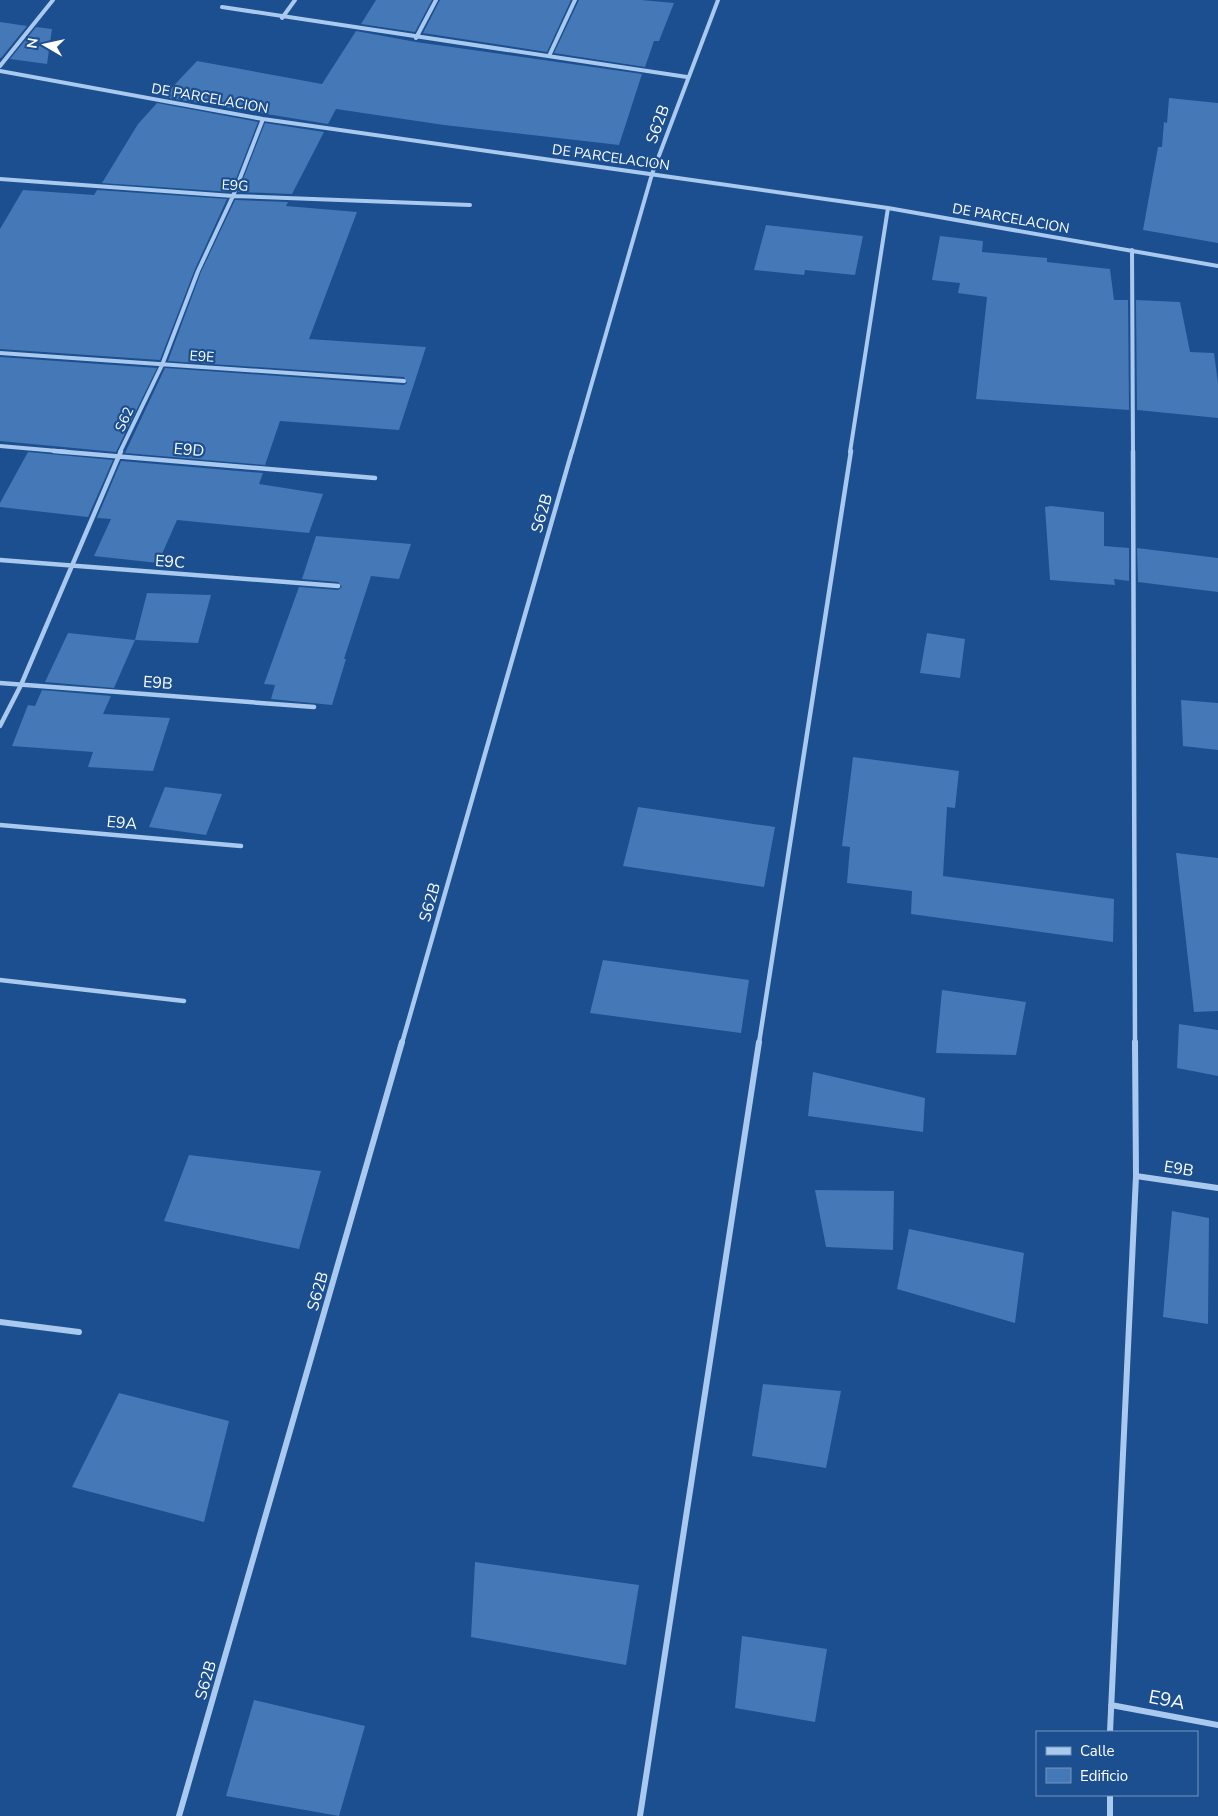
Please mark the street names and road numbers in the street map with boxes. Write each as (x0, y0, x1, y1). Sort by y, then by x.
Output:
street label: DE PARCELACION (150, 79, 270, 118)
street label: S62B (641, 102, 675, 147)
street label: DE PARCELACION (551, 140, 671, 175)
street label: E9G (221, 175, 249, 196)
street label: DE PARCELACION (951, 199, 1071, 238)
street label: E9E (189, 346, 215, 367)
street label: S62 (110, 404, 138, 435)
street label: E9D (173, 438, 205, 462)
street label: S62B (526, 491, 558, 535)
street label: E9C (154, 550, 186, 574)
street label: E9B (142, 671, 174, 695)
street label: E9A (106, 811, 138, 835)
street label: S62B (414, 880, 446, 924)
street label: E9B (1162, 1156, 1195, 1182)
street label: S62B (302, 1269, 334, 1313)
street label: S62B (190, 1658, 222, 1702)
street label: E9A (1146, 1684, 1187, 1716)

